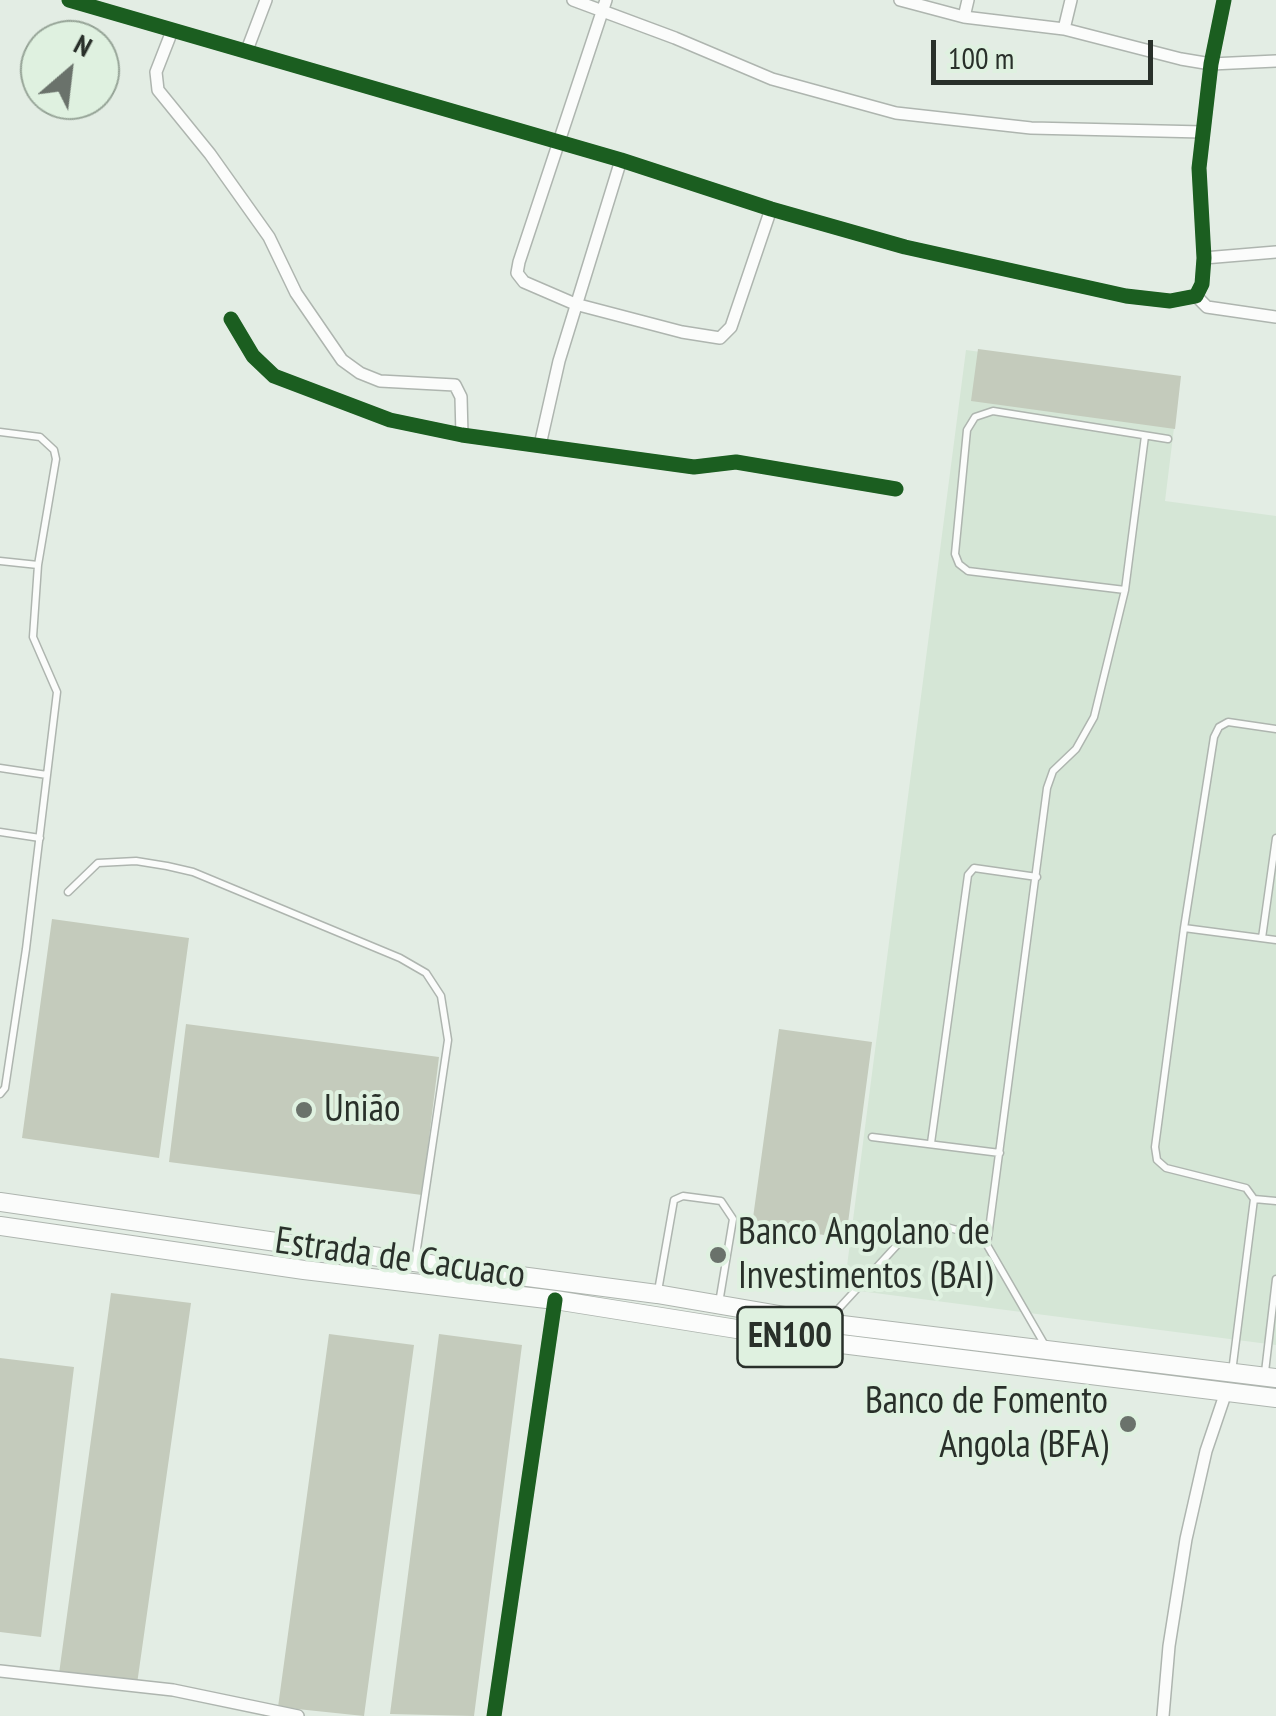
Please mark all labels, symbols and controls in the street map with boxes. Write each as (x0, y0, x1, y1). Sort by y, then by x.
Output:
north arrow (20, 20, 120, 120)
scale bar (936, 20, 1158, 82)
text: N (68, 25, 99, 65)
text: 100 m (948, 38, 1014, 77)
place label: União (324, 1087, 400, 1133)
marker: União (293, 1099, 315, 1121)
place label: Banco Angolano de Investimentos (BAI) (738, 1210, 993, 1300)
street label: Estrada de Cacuaco (272, 1219, 528, 1299)
marker: Banco Angolano de Investimentos (BAI) (707, 1244, 729, 1266)
road number: EN100 (738, 1307, 842, 1367)
place label: Banco de Fomento Angola (BFA) (865, 1379, 1108, 1468)
marker: Banco de Fomento Angola (BFA) (1117, 1413, 1139, 1435)

